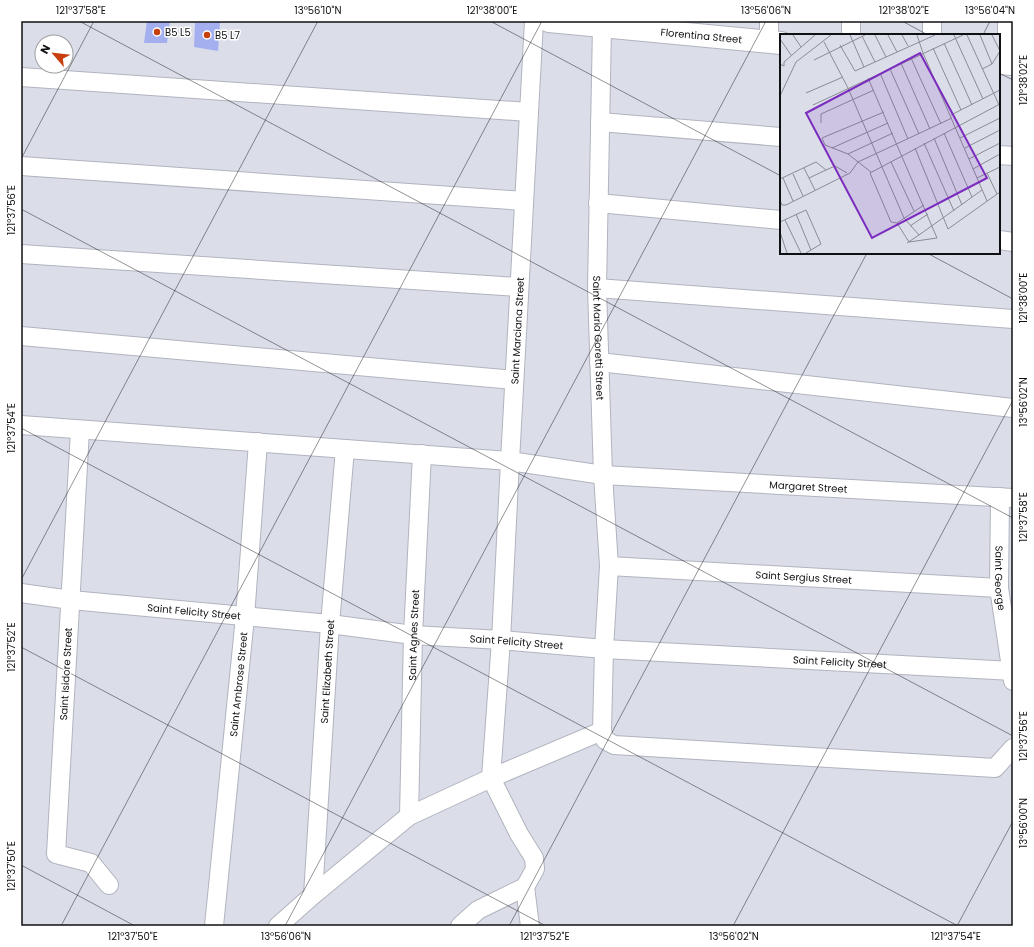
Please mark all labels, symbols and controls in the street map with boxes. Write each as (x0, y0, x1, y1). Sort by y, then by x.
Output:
text: 121°37'58"E (56, 3, 106, 18)
text: 13°56'10"N (295, 3, 341, 18)
text: 121°38'00"E (467, 3, 517, 18)
text: 13°56'06"N (741, 3, 791, 18)
text: 121°38'02"E (879, 3, 929, 18)
text: 13°56'04"N (965, 3, 1015, 18)
street label: Florentina Street (660, 24, 743, 47)
place label: B5 L5 (165, 25, 191, 40)
marker: B5 L5 (152, 27, 162, 37)
place label: B5 L7 (215, 28, 240, 43)
marker: B5 L7 (202, 30, 212, 40)
north arrow (34, 34, 74, 74)
inset map (780, 34, 1000, 254)
text: N (36, 42, 54, 57)
text: 121°38'02"E (1016, 55, 1031, 105)
text: 121°37'56"E (4, 185, 19, 235)
text: 121°38'00"E (1016, 273, 1031, 323)
street label: Saint Maria Goretti Street (589, 275, 608, 401)
street label: Saint Marciana Street (507, 276, 528, 385)
text: 13°56'02"N (1016, 377, 1031, 427)
text: 121°37'54"E (4, 403, 19, 453)
street label: Margaret Street (769, 477, 848, 496)
text: 121°37'58"E (1016, 492, 1031, 542)
street label: Saint George (991, 545, 1010, 611)
street label: Saint Sergius Street (755, 567, 853, 587)
street label: Saint Agnes Street (404, 589, 423, 681)
street label: Saint Felicity Street (147, 600, 242, 623)
street label: Saint Elizabeth Street (316, 618, 338, 724)
text: 121°37'52"E (4, 622, 19, 672)
street label: Saint Isidore Street (56, 627, 76, 721)
street label: Saint Ambrose Street (226, 631, 251, 737)
street label: Saint Felicity Street (469, 631, 564, 653)
street label: Saint Felicity Street (793, 652, 887, 672)
text: 121°37'56"E (1016, 711, 1031, 761)
text: 13°56'00"N (1016, 798, 1031, 848)
text: 121°37'50"E (4, 841, 19, 891)
text: 121°37'50"E (108, 929, 158, 944)
text: 13°56'06"N (261, 929, 311, 944)
text: 121°37'52"E (520, 929, 570, 944)
text: 13°56'02"N (709, 929, 759, 944)
text: 121°37'54"E (931, 929, 981, 944)

